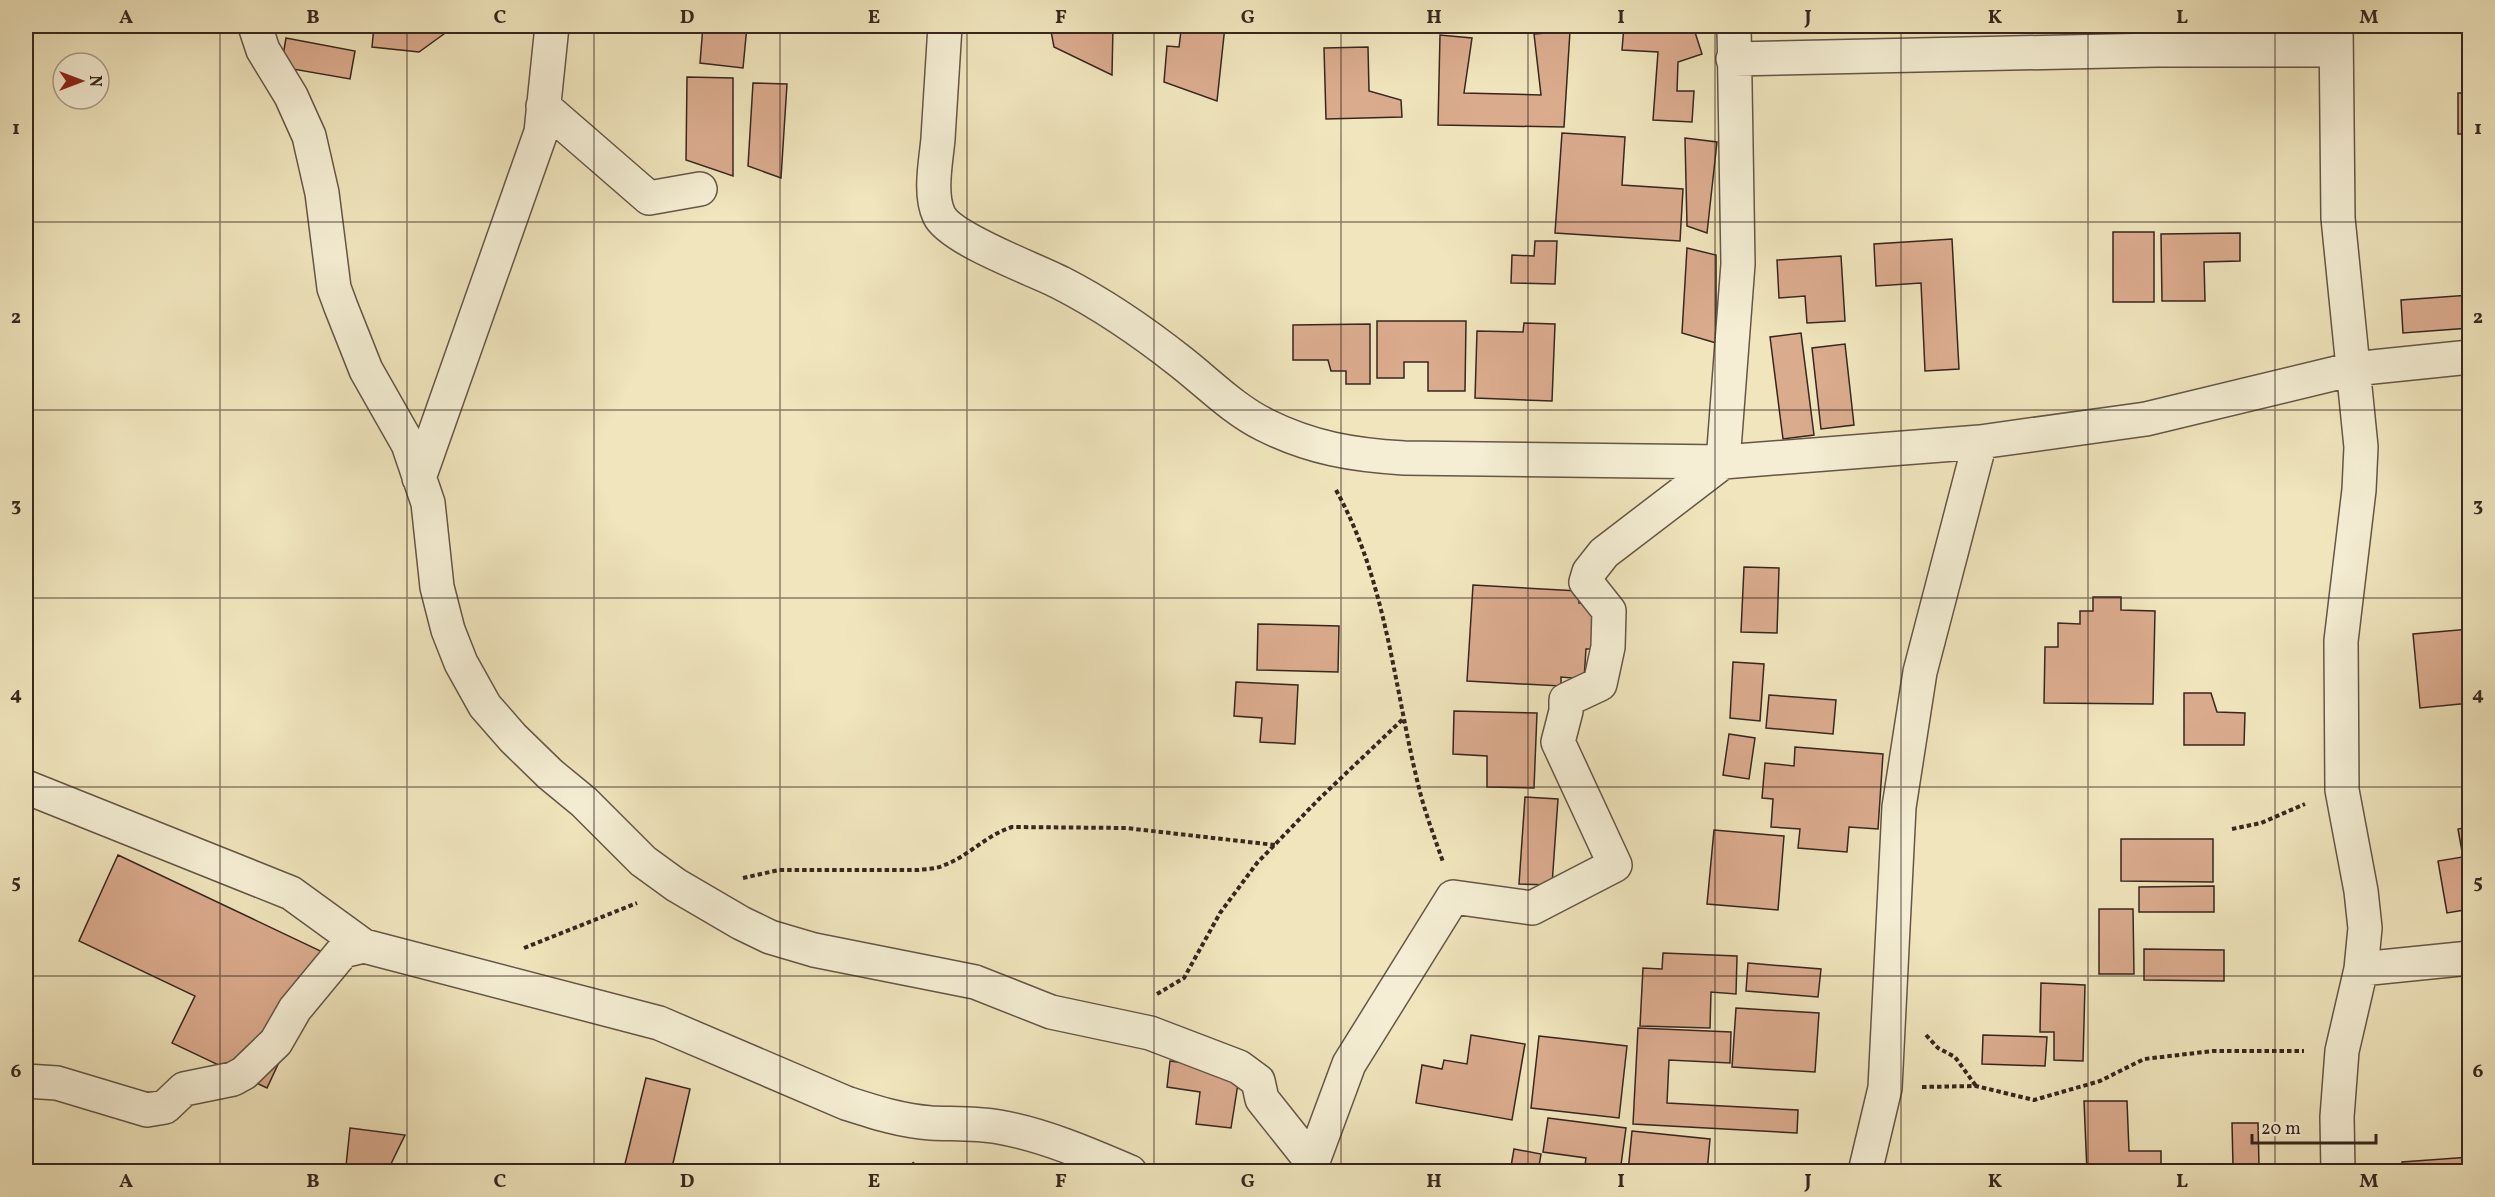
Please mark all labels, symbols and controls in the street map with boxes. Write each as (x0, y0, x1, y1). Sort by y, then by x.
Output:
text: A (119, 4, 133, 32)
text: B (306, 4, 320, 32)
text: C (494, 4, 507, 32)
text: D (680, 4, 694, 32)
text: E (868, 4, 880, 32)
text: F (1055, 4, 1067, 32)
text: G (1241, 4, 1255, 32)
text: H (1426, 4, 1442, 32)
text: I (1617, 4, 1625, 32)
text: J (1803, 4, 1812, 32)
text: K (1988, 4, 2003, 32)
text: L (2176, 4, 2188, 32)
text: M (2359, 4, 2379, 32)
north arrow (51, 51, 111, 111)
text: N (83, 75, 105, 87)
text: 1 (12, 115, 20, 143)
text: 1 (2474, 115, 2482, 143)
text: 2 (11, 304, 21, 332)
text: 2 (2473, 304, 2483, 332)
text: 3 (11, 492, 21, 520)
text: 3 (2473, 492, 2483, 520)
text: 4 (10, 681, 22, 709)
text: 4 (2472, 681, 2484, 709)
text: 5 (11, 869, 21, 897)
text: 5 (2473, 869, 2483, 897)
text: 6 (11, 1058, 22, 1086)
text: 6 (2473, 1058, 2484, 1086)
scale bar (2252, 1107, 2376, 1145)
text: 20 m (2261, 1117, 2301, 1142)
text: A (119, 1168, 133, 1196)
text: B (306, 1168, 320, 1196)
text: C (494, 1168, 507, 1196)
text: D (680, 1168, 694, 1196)
text: E (868, 1168, 880, 1196)
text: F (1055, 1168, 1067, 1196)
text: G (1241, 1168, 1255, 1196)
text: H (1426, 1168, 1442, 1196)
text: I (1617, 1168, 1625, 1196)
text: J (1803, 1168, 1812, 1196)
text: K (1988, 1168, 2003, 1196)
text: L (2176, 1168, 2188, 1196)
text: M (2359, 1168, 2379, 1196)

